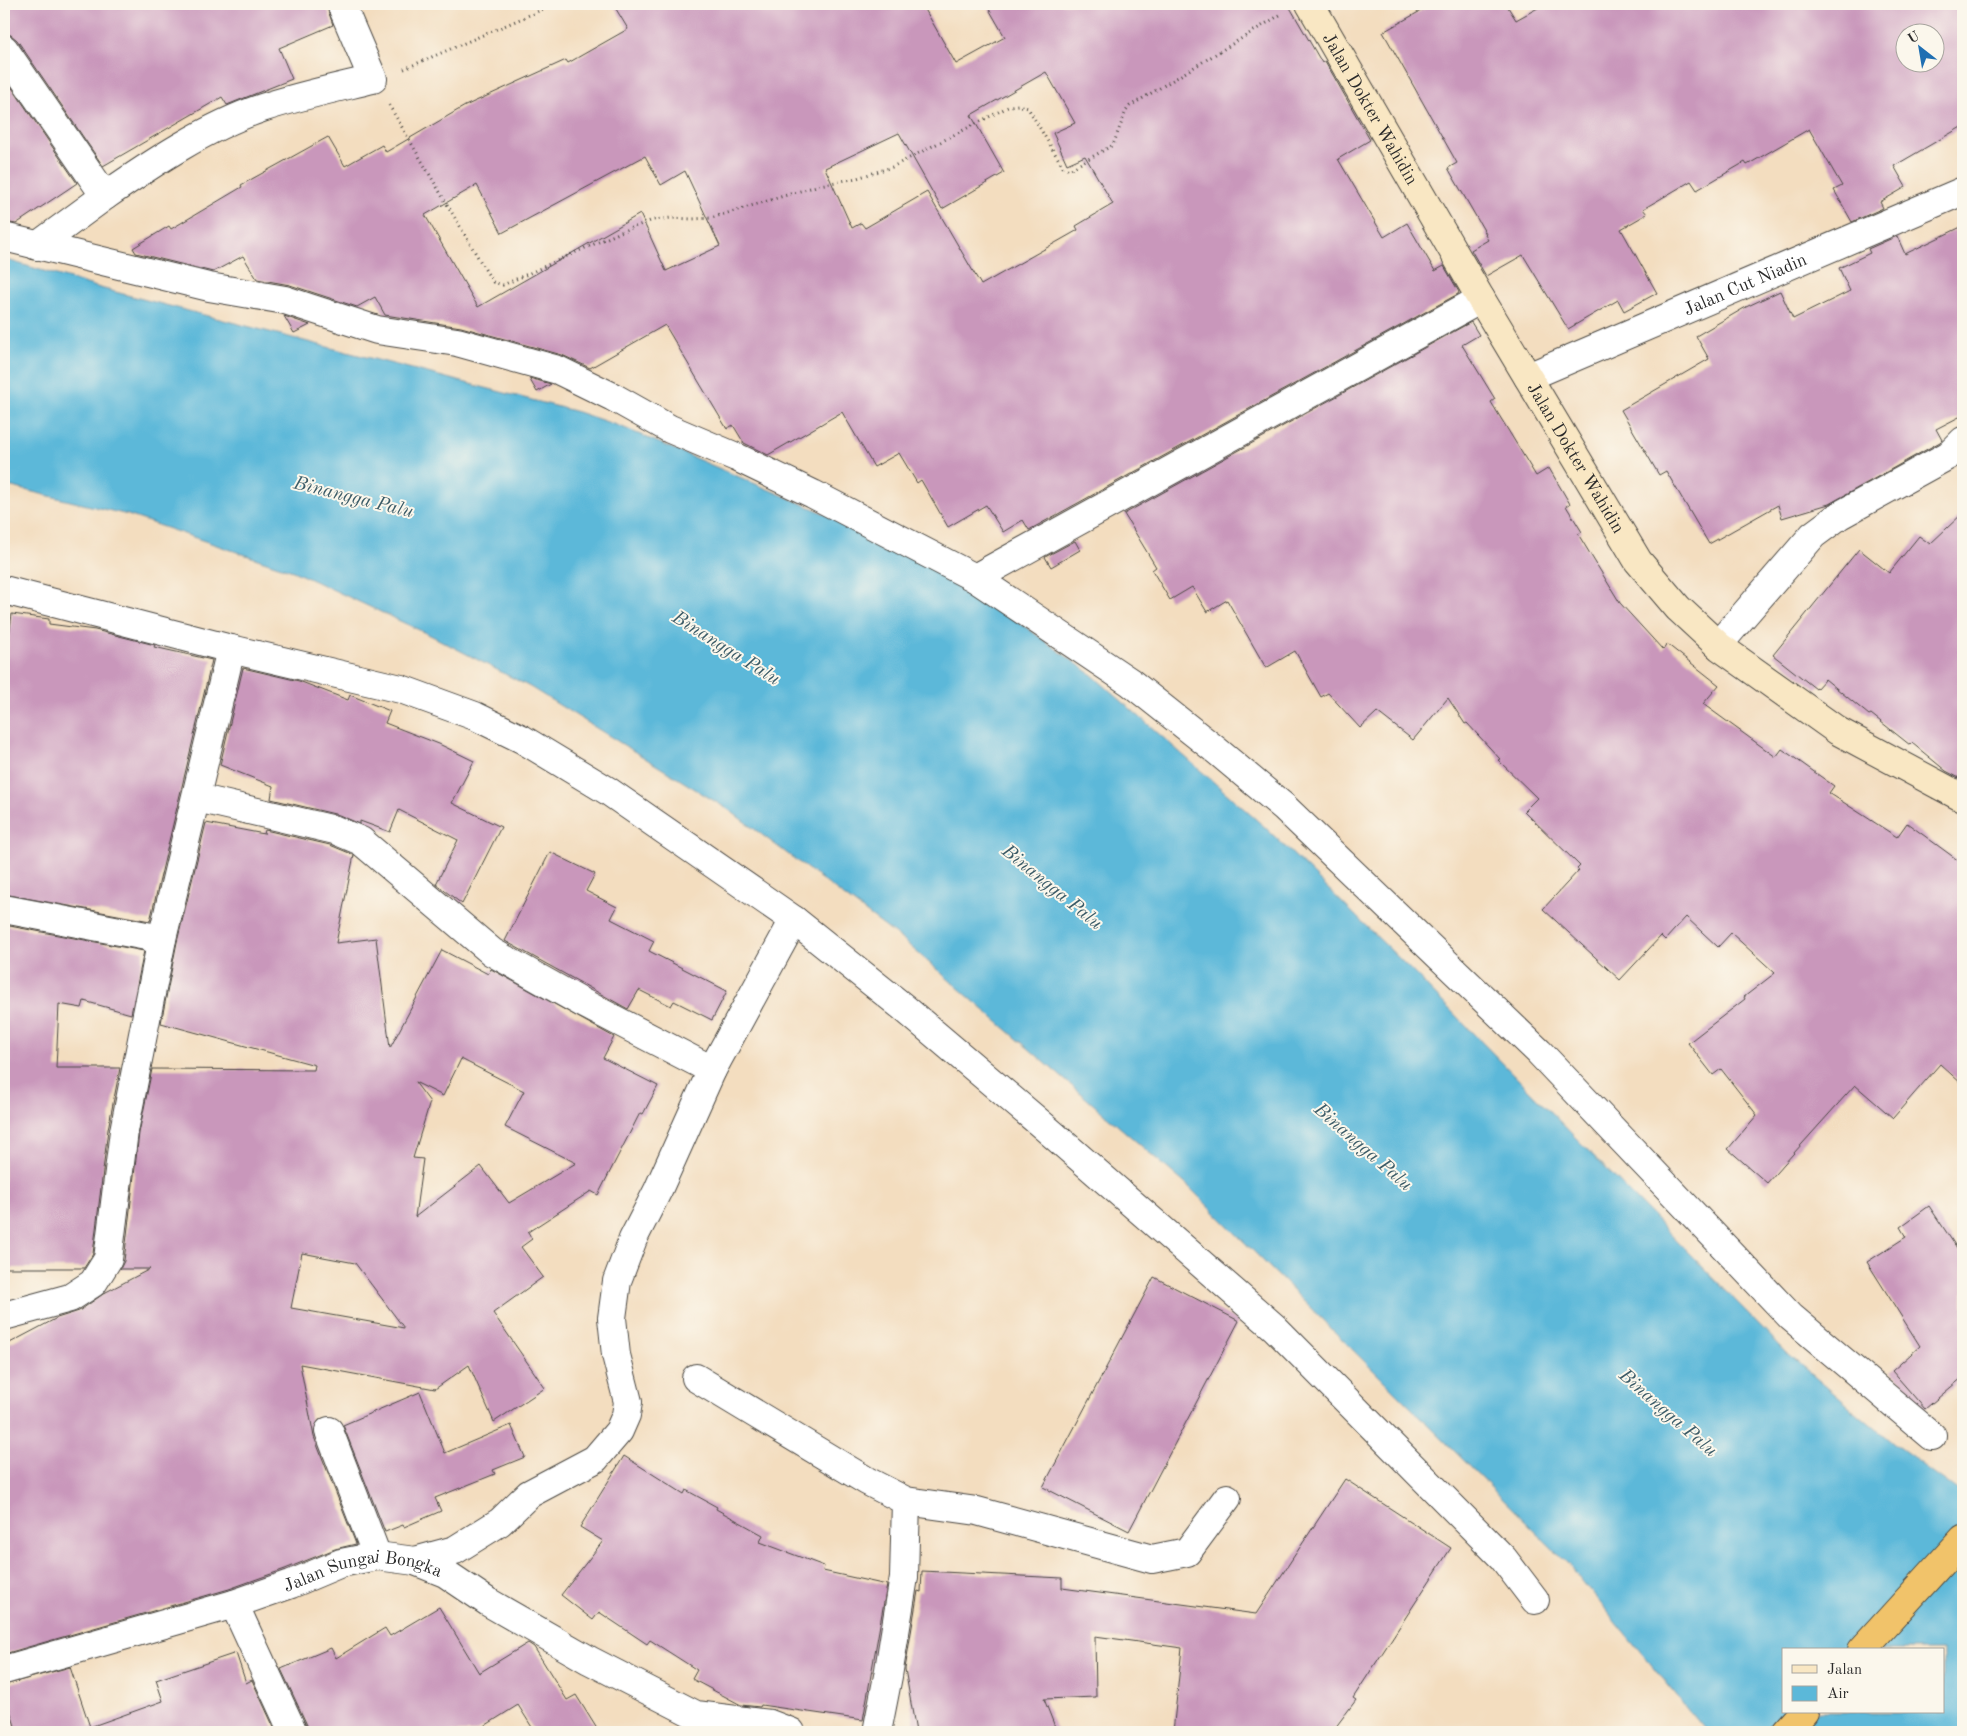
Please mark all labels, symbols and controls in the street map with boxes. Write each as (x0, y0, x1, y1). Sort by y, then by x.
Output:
north arrow (1894, 22, 1944, 72)
text: U (1905, 29, 1922, 47)
street label: Jalan Dokter Wahidin (1319, 30, 1421, 188)
street label: Jalan Cut Niadin (1681, 251, 1810, 319)
street label: Jalan Dokter Wahidin (1523, 380, 1627, 537)
water label: Binangga Palu (290, 474, 416, 523)
water label: Binangga Palu (668, 608, 783, 690)
water label: Binangga Palu (997, 841, 1105, 934)
water label: Binangga Palu (1309, 1100, 1415, 1196)
water label: Binangga Palu (1614, 1366, 1720, 1462)
street label: Jalan Sungai Bongka (281, 1548, 445, 1596)
legend (1782, 1648, 1944, 1714)
text: Jalan (1827, 1663, 1862, 1678)
text: Air (1827, 1687, 1849, 1702)

